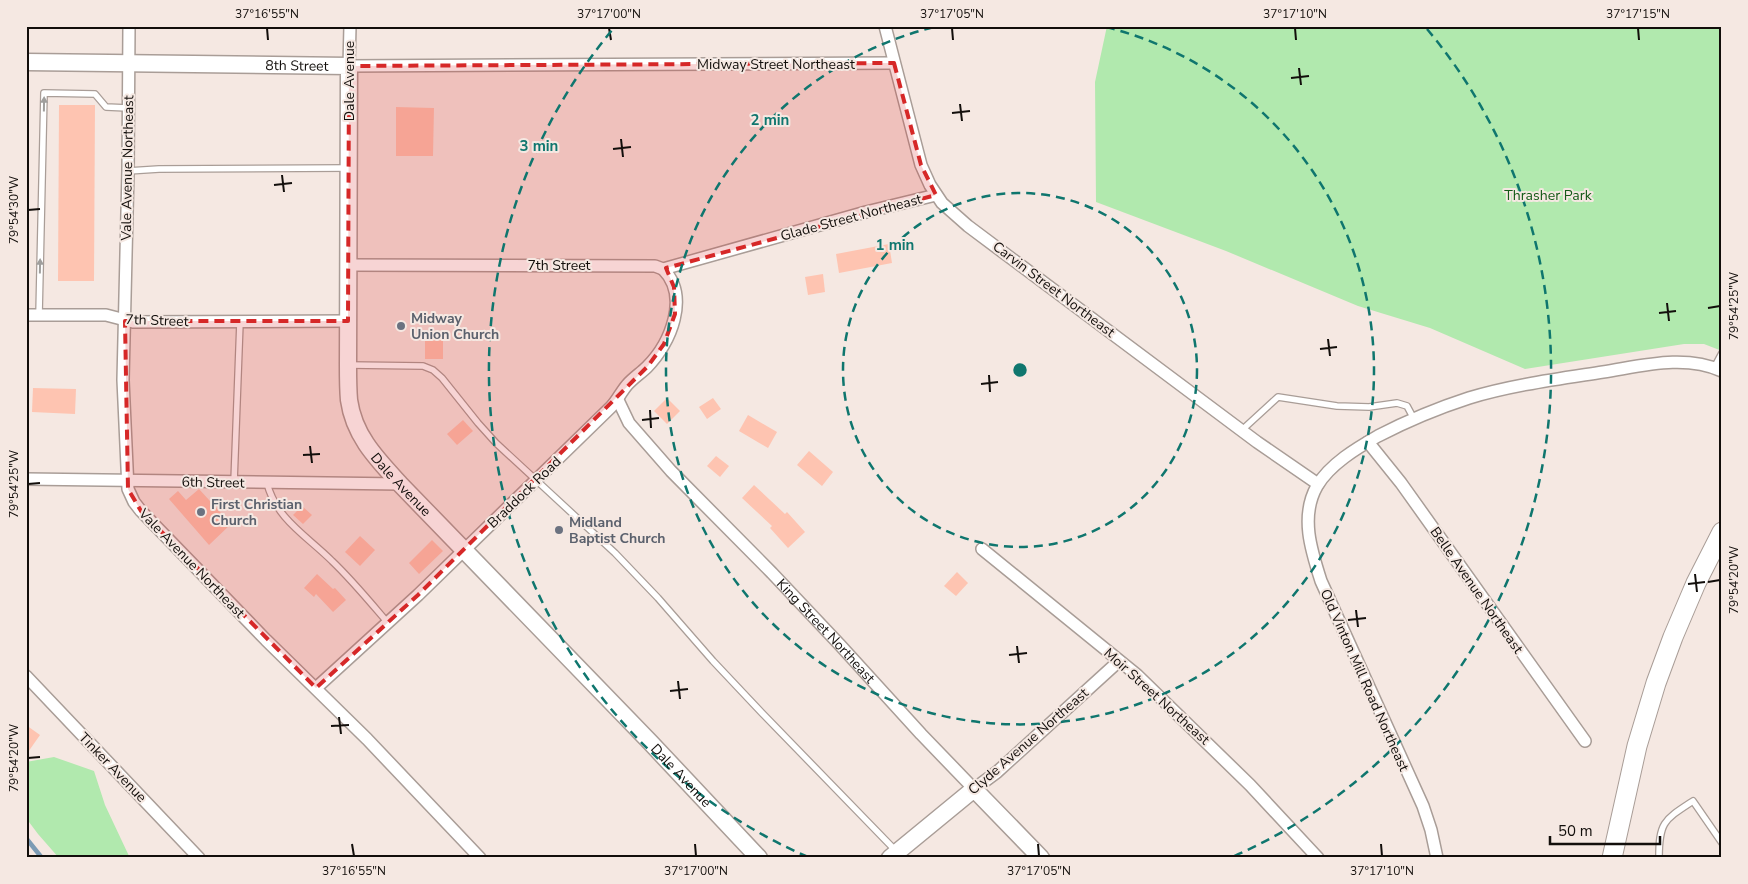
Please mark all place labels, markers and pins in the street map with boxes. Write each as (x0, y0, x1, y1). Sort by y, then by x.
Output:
place label: Midway Union Church (411, 309, 499, 344)
marker: Midway Union Church (395, 320, 407, 332)
centre of rings (1011, 361, 1029, 379)
place label: First Christian Church (211, 495, 302, 530)
marker: First Christian Church (195, 506, 207, 518)
place label: Midland Baptist Church (569, 513, 665, 548)
marker: Midland Baptist Church (553, 524, 565, 536)

